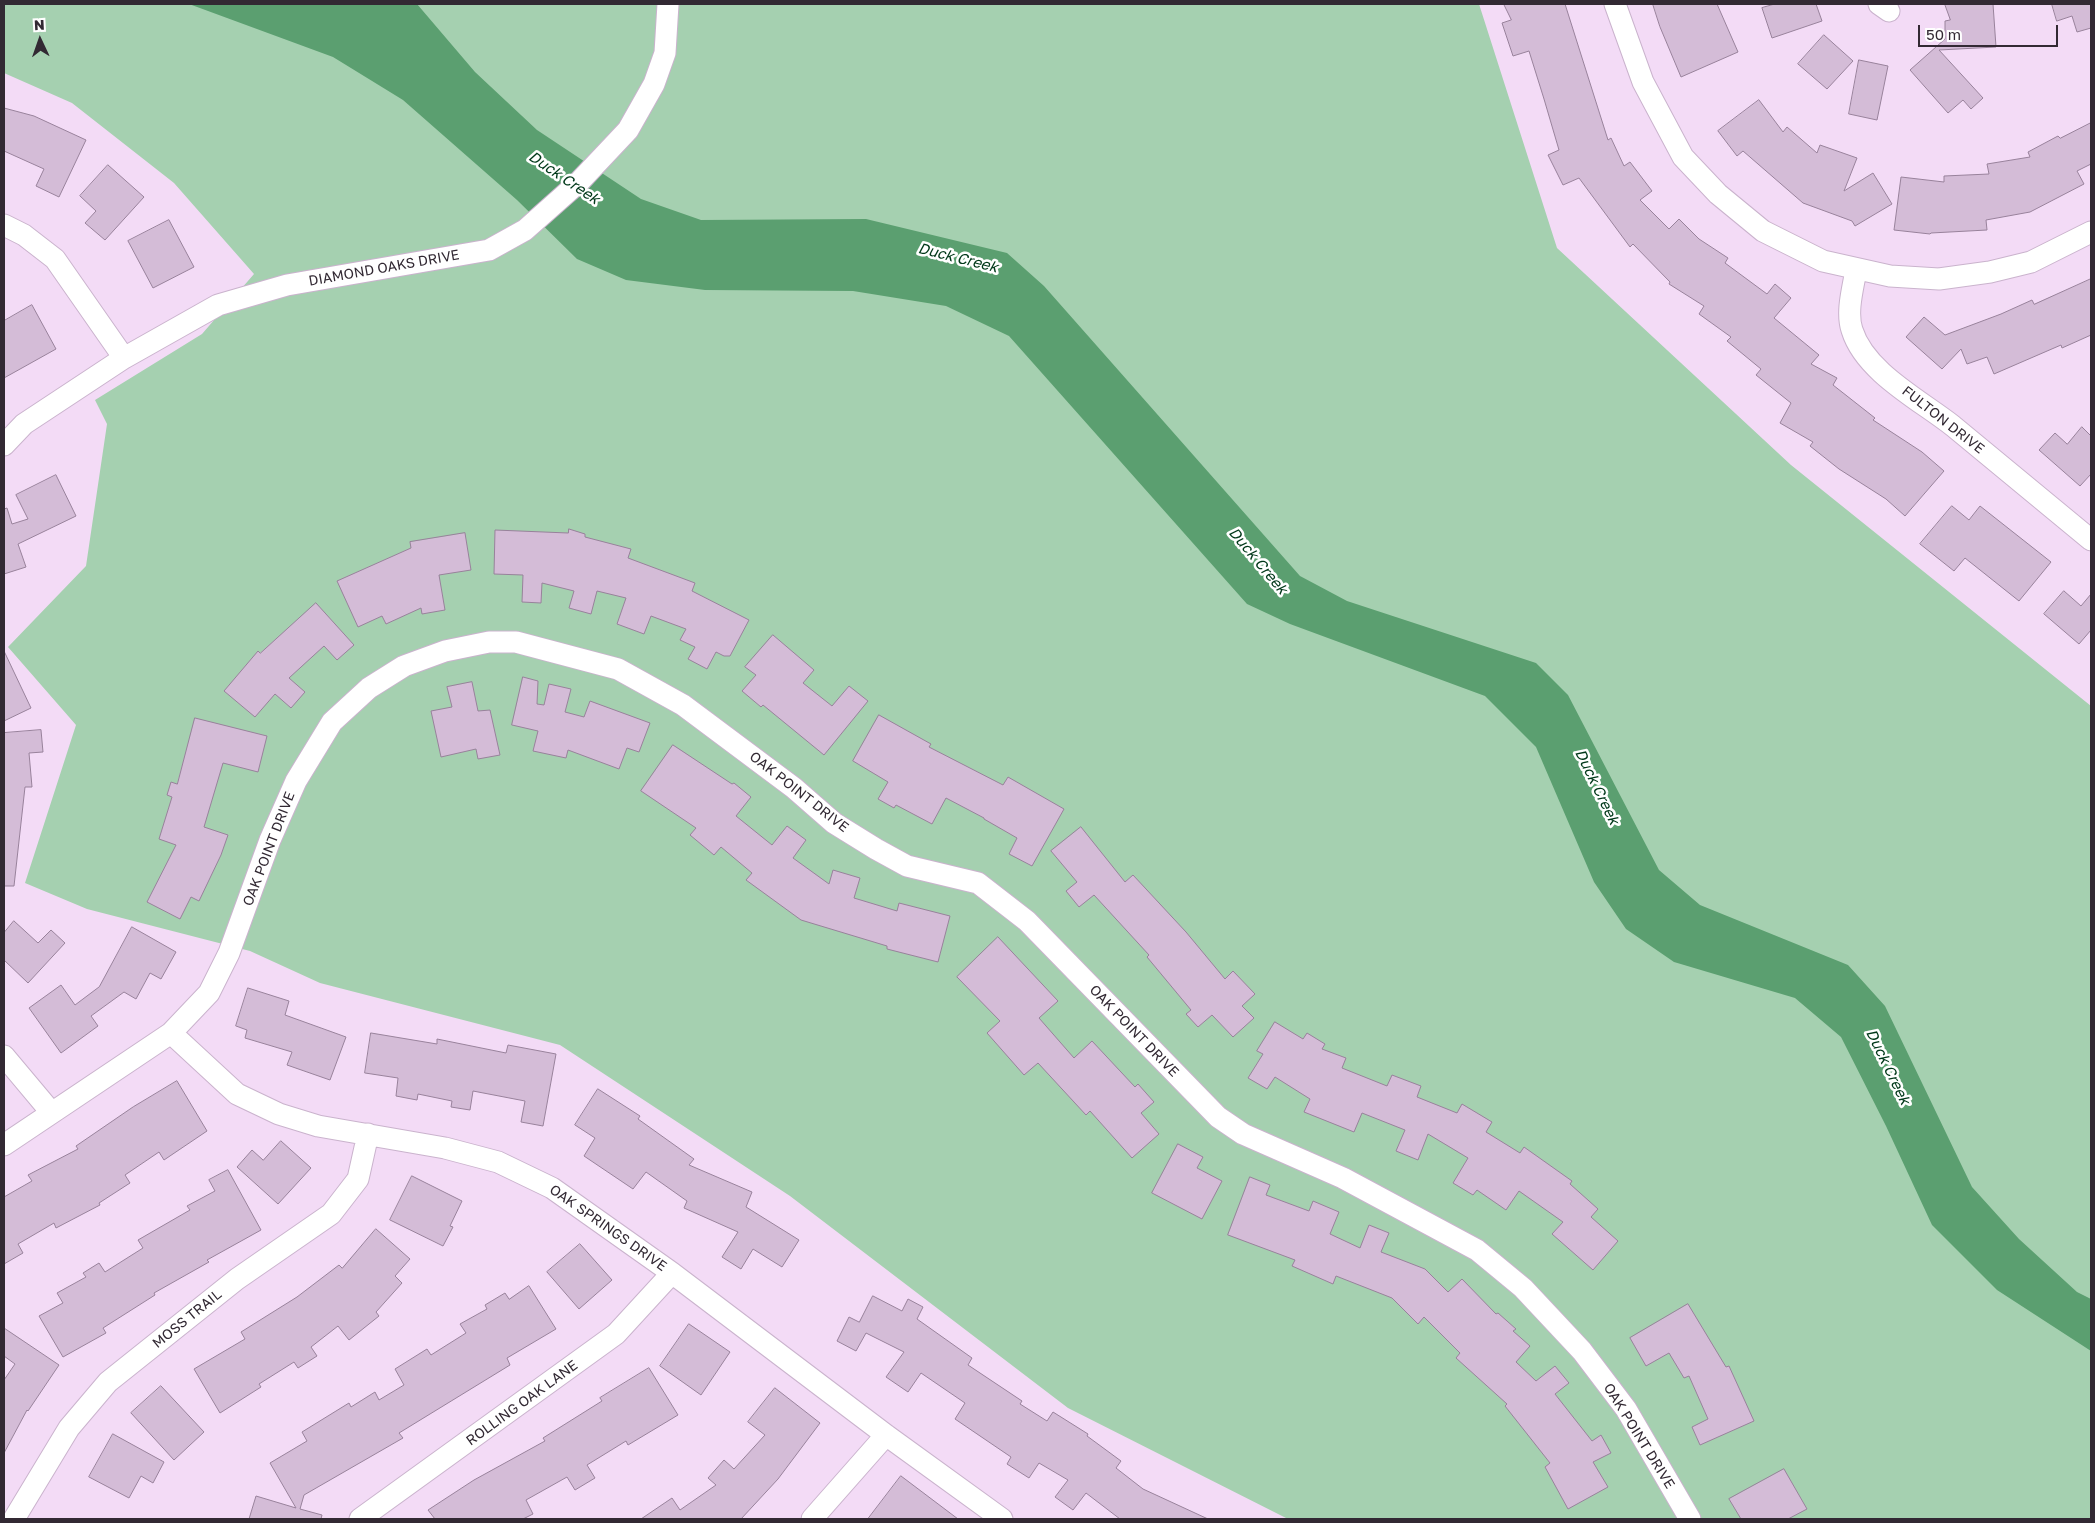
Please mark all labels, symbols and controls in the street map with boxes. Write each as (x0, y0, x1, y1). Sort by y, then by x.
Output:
north arrow (15, 15, 65, 65)
scale bar (1920, 15, 2060, 47)
text: N (33, 16, 45, 33)
text: 50 m (1926, 25, 1961, 43)
water label: Duck Creek (525, 148, 603, 208)
water label: Duck Creek (916, 239, 1000, 277)
street label: DIAMOND OAKS DRIVE (307, 246, 461, 290)
street label: FULTON DRIVE (1898, 383, 1988, 457)
water label: Duck Creek (1225, 524, 1291, 598)
water label: Duck Creek (1571, 746, 1623, 828)
street label: OAK POINT DRIVE (746, 748, 852, 836)
street label: OAK POINT DRIVE (239, 790, 299, 908)
street label: OAK POINT DRIVE (1086, 982, 1182, 1080)
water label: Duck Creek (1862, 1026, 1914, 1108)
street label: OAK SPRINGS DRIVE (546, 1181, 670, 1275)
street label: MOSS TRAIL (149, 1286, 225, 1352)
street label: ROLLING OAK LANE (463, 1357, 581, 1449)
street label: OAK POINT DRIVE (1600, 1380, 1678, 1492)

